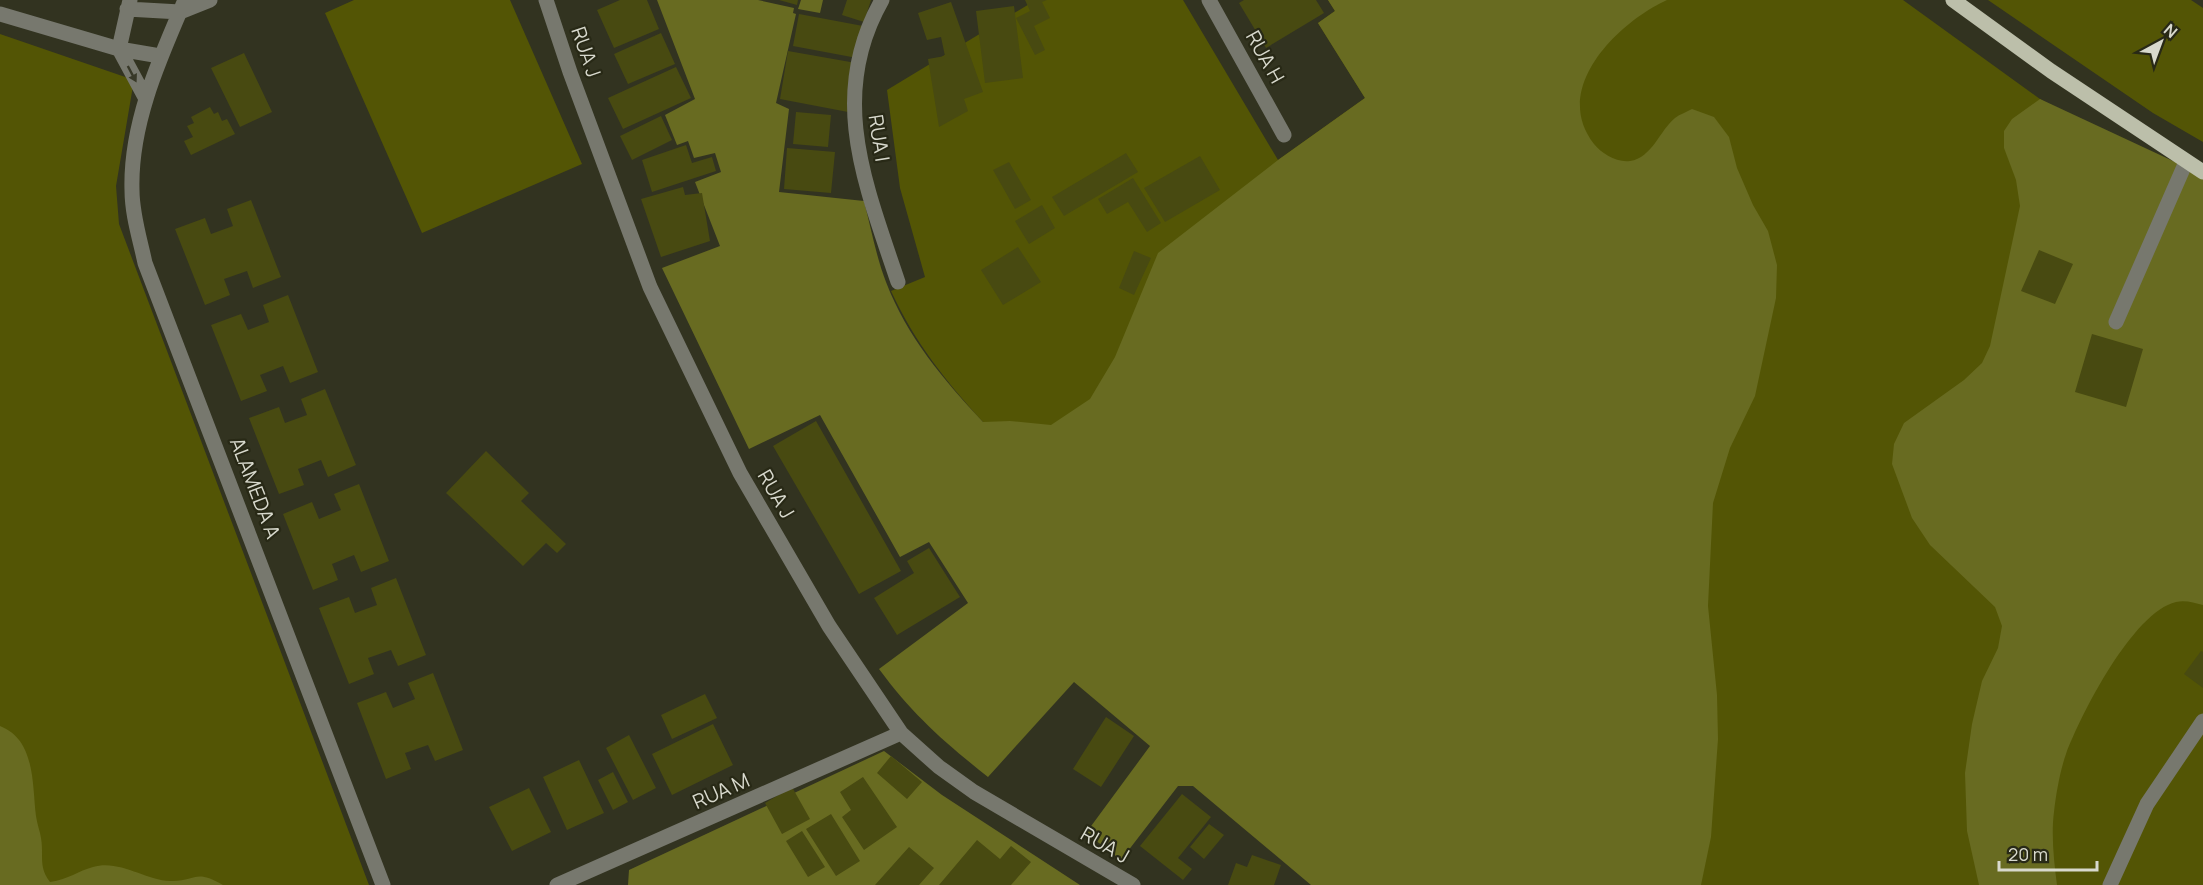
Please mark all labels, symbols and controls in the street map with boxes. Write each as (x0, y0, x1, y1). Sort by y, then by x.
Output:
north arrow (2131, 12, 2191, 72)
text: N (2159, 19, 2182, 43)
street label: RUA J (565, 23, 608, 81)
street label: RUA H (1240, 26, 1291, 88)
one-way arrow (127, 65, 137, 83)
street label: RUA I (862, 112, 897, 163)
street label: ALAMEDA A (224, 433, 287, 543)
street label: RUA J (752, 464, 801, 523)
street label: RUA M (688, 766, 753, 815)
street label: RUA J (1076, 820, 1135, 869)
scale bar (1999, 834, 2096, 872)
text: 20 m (2008, 842, 2048, 866)

